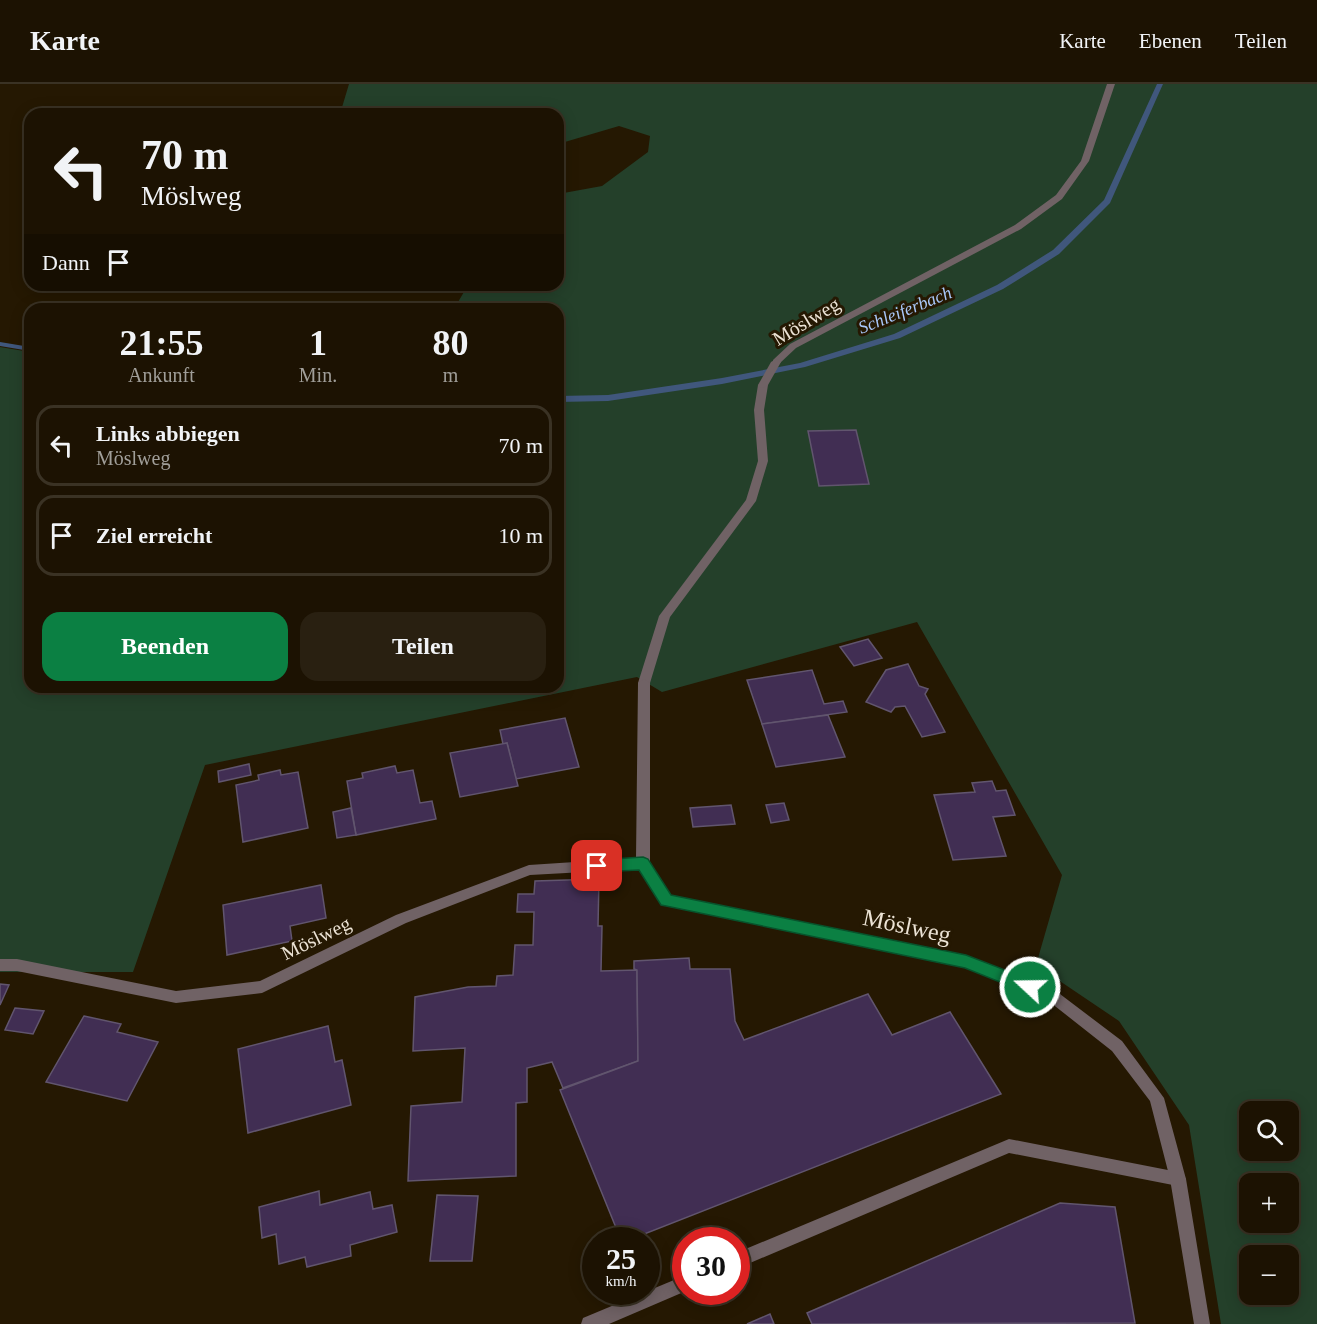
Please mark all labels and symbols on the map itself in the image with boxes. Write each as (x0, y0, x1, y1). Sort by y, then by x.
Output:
water label: Schleiferbach (855, 282, 955, 338)
street label: Möslweg (768, 292, 844, 350)
pin (571, 840, 622, 891)
street label: Möslweg (861, 904, 953, 948)
street label: Möslweg (278, 912, 355, 965)
position arrow (998, 955, 1062, 1019)
speed limit sign: 30 (672, 1227, 750, 1305)

